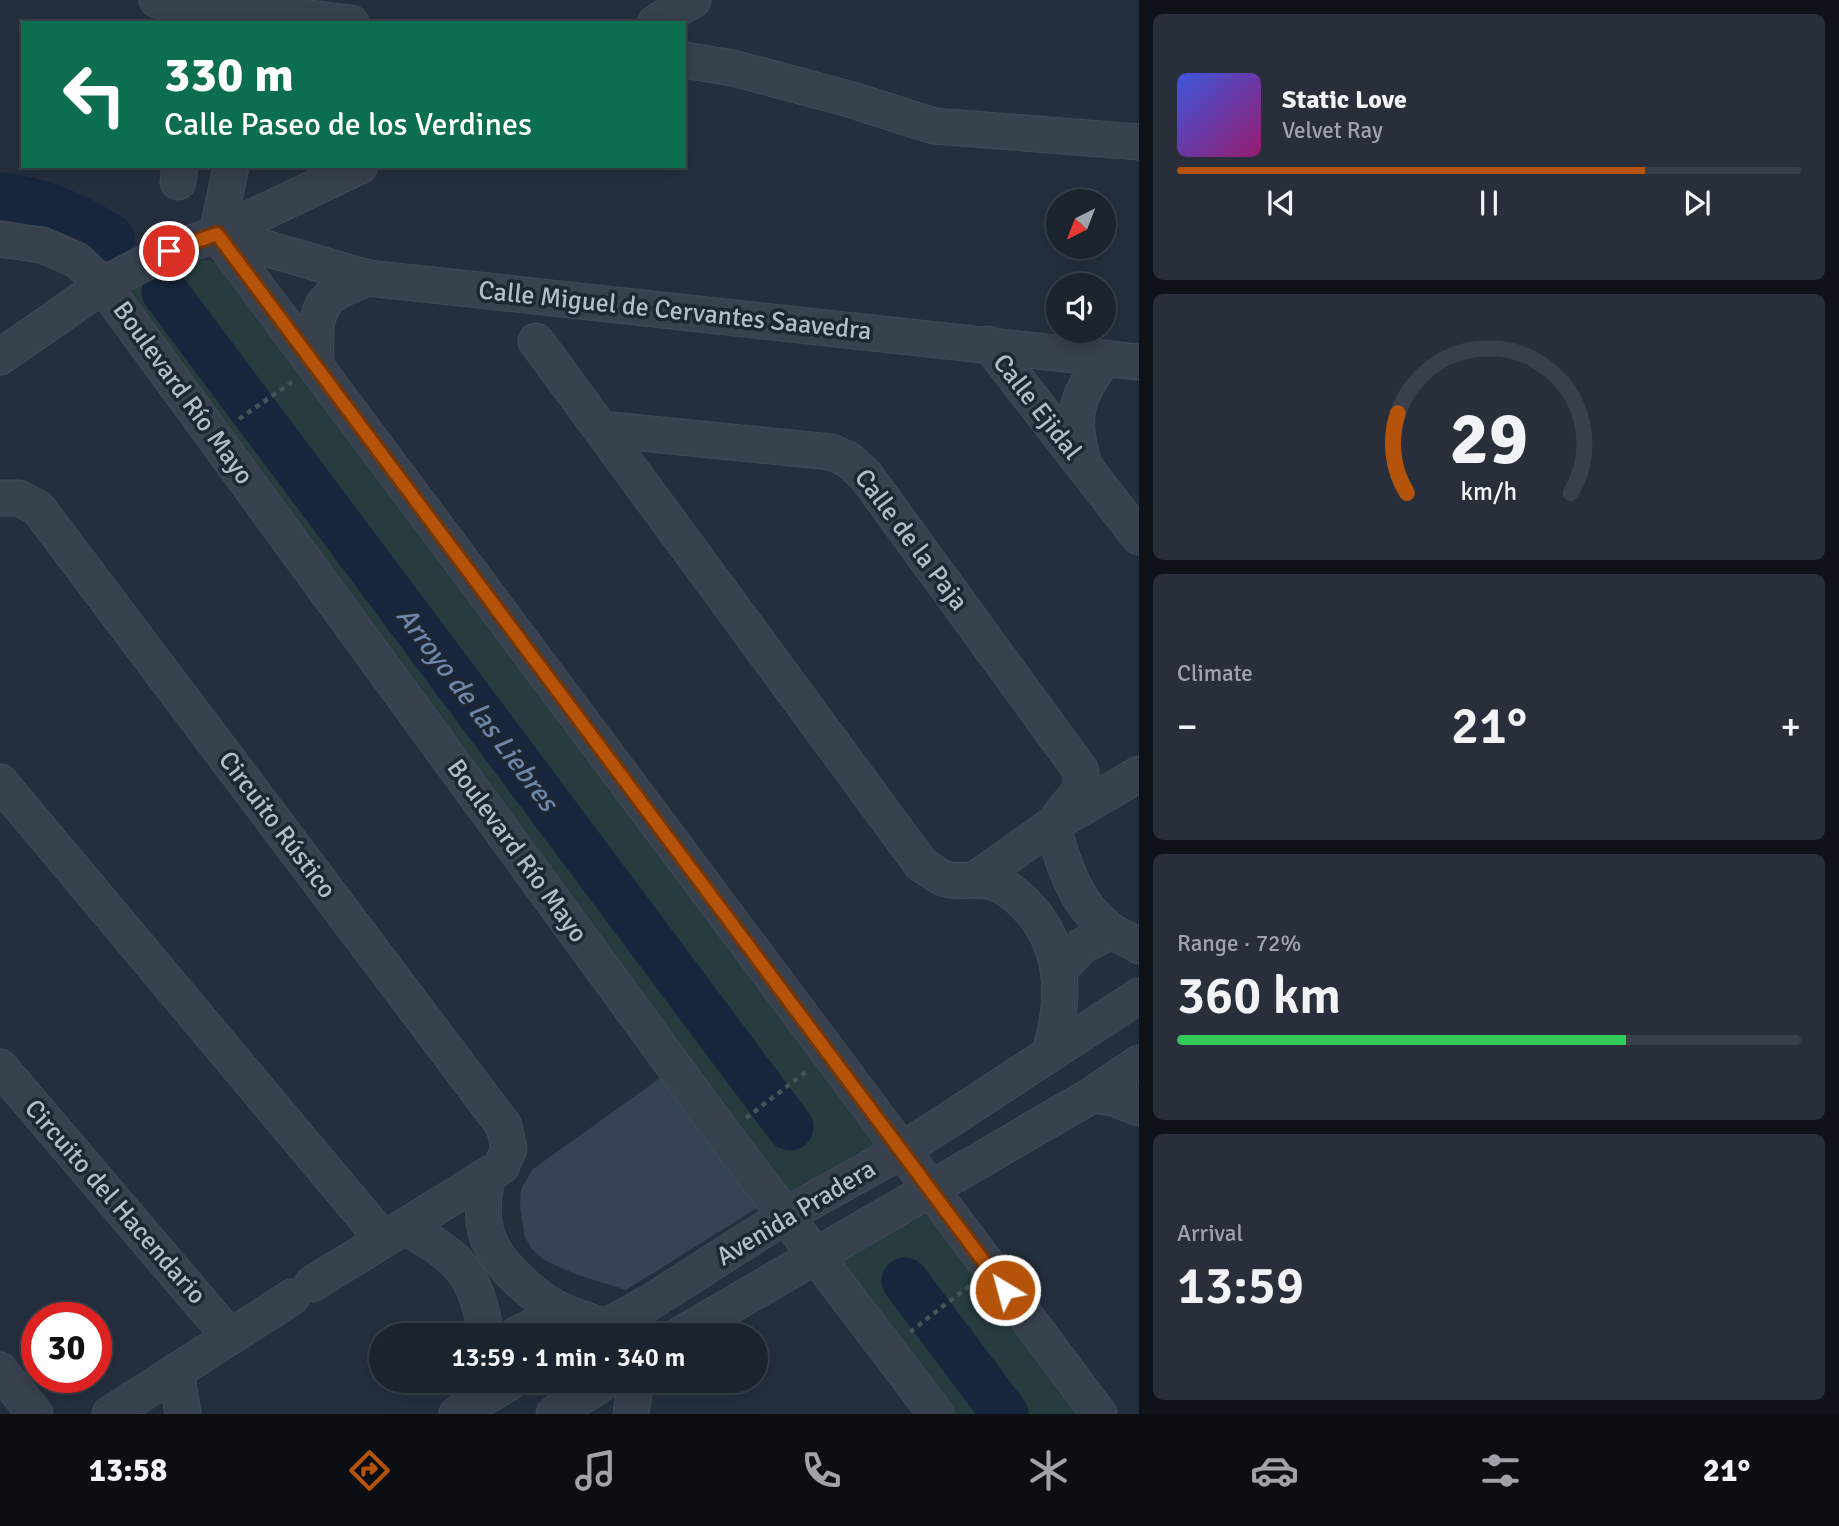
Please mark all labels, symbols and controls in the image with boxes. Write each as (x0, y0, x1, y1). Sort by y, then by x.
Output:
text: 330 m (164, 45, 294, 105)
icon: left (49, 49, 140, 140)
text: Static Love (1282, 84, 1407, 116)
text: Calle Paseo de los Verdines (164, 105, 532, 144)
text: Velvet Ray (1282, 116, 1383, 145)
icon: previous (1262, 184, 1300, 222)
icon: pause (1470, 184, 1508, 222)
icon: next (1678, 184, 1716, 222)
north arrow (1046, 189, 1116, 259)
map controls (1046, 189, 1116, 343)
pin (139, 221, 199, 281)
icon: arrive (150, 232, 188, 270)
button: sound (1046, 273, 1116, 343)
street label: Calle Miguel de Cervantes Saavedra (477, 274, 873, 348)
street label: Boulevard Río Mayo (106, 295, 260, 491)
street label: Calle Ejidal (986, 348, 1088, 466)
text: 29 (1450, 395, 1528, 484)
street label: Calle de la Paja (847, 463, 975, 617)
text: km/h (1461, 476, 1517, 507)
water label: Arroyo de las Liebres (389, 600, 567, 820)
text: Climate (1177, 659, 1253, 688)
text: 21° (1451, 694, 1527, 758)
text: − (1177, 703, 1198, 750)
text: + (1780, 703, 1801, 750)
street label: Circuito Rústico (211, 745, 343, 905)
street label: Boulevard Río Mayo (440, 753, 594, 949)
text: Range · 72% (1177, 929, 1301, 958)
text: 360 km (1177, 964, 1341, 1028)
street label: Circuito del Hacendario (17, 1093, 213, 1311)
street label: Avenida Pradera (711, 1153, 881, 1273)
text: Arrival (1177, 1219, 1243, 1248)
position arrow (968, 1253, 1042, 1327)
text: 13:59 (1177, 1254, 1304, 1318)
speed limit sign: 30 (21, 1302, 112, 1393)
text: 13:59 · 1 min · 340 m (452, 1342, 685, 1374)
icon: directions (345, 1446, 394, 1495)
icon: music (571, 1446, 620, 1495)
icon: phone (797, 1446, 846, 1495)
icon: climate (1024, 1446, 1073, 1495)
icon: car (1250, 1446, 1299, 1495)
icon: filters (1476, 1446, 1525, 1495)
text: 13:58 (89, 1451, 167, 1490)
text: 21° (1703, 1451, 1750, 1490)

